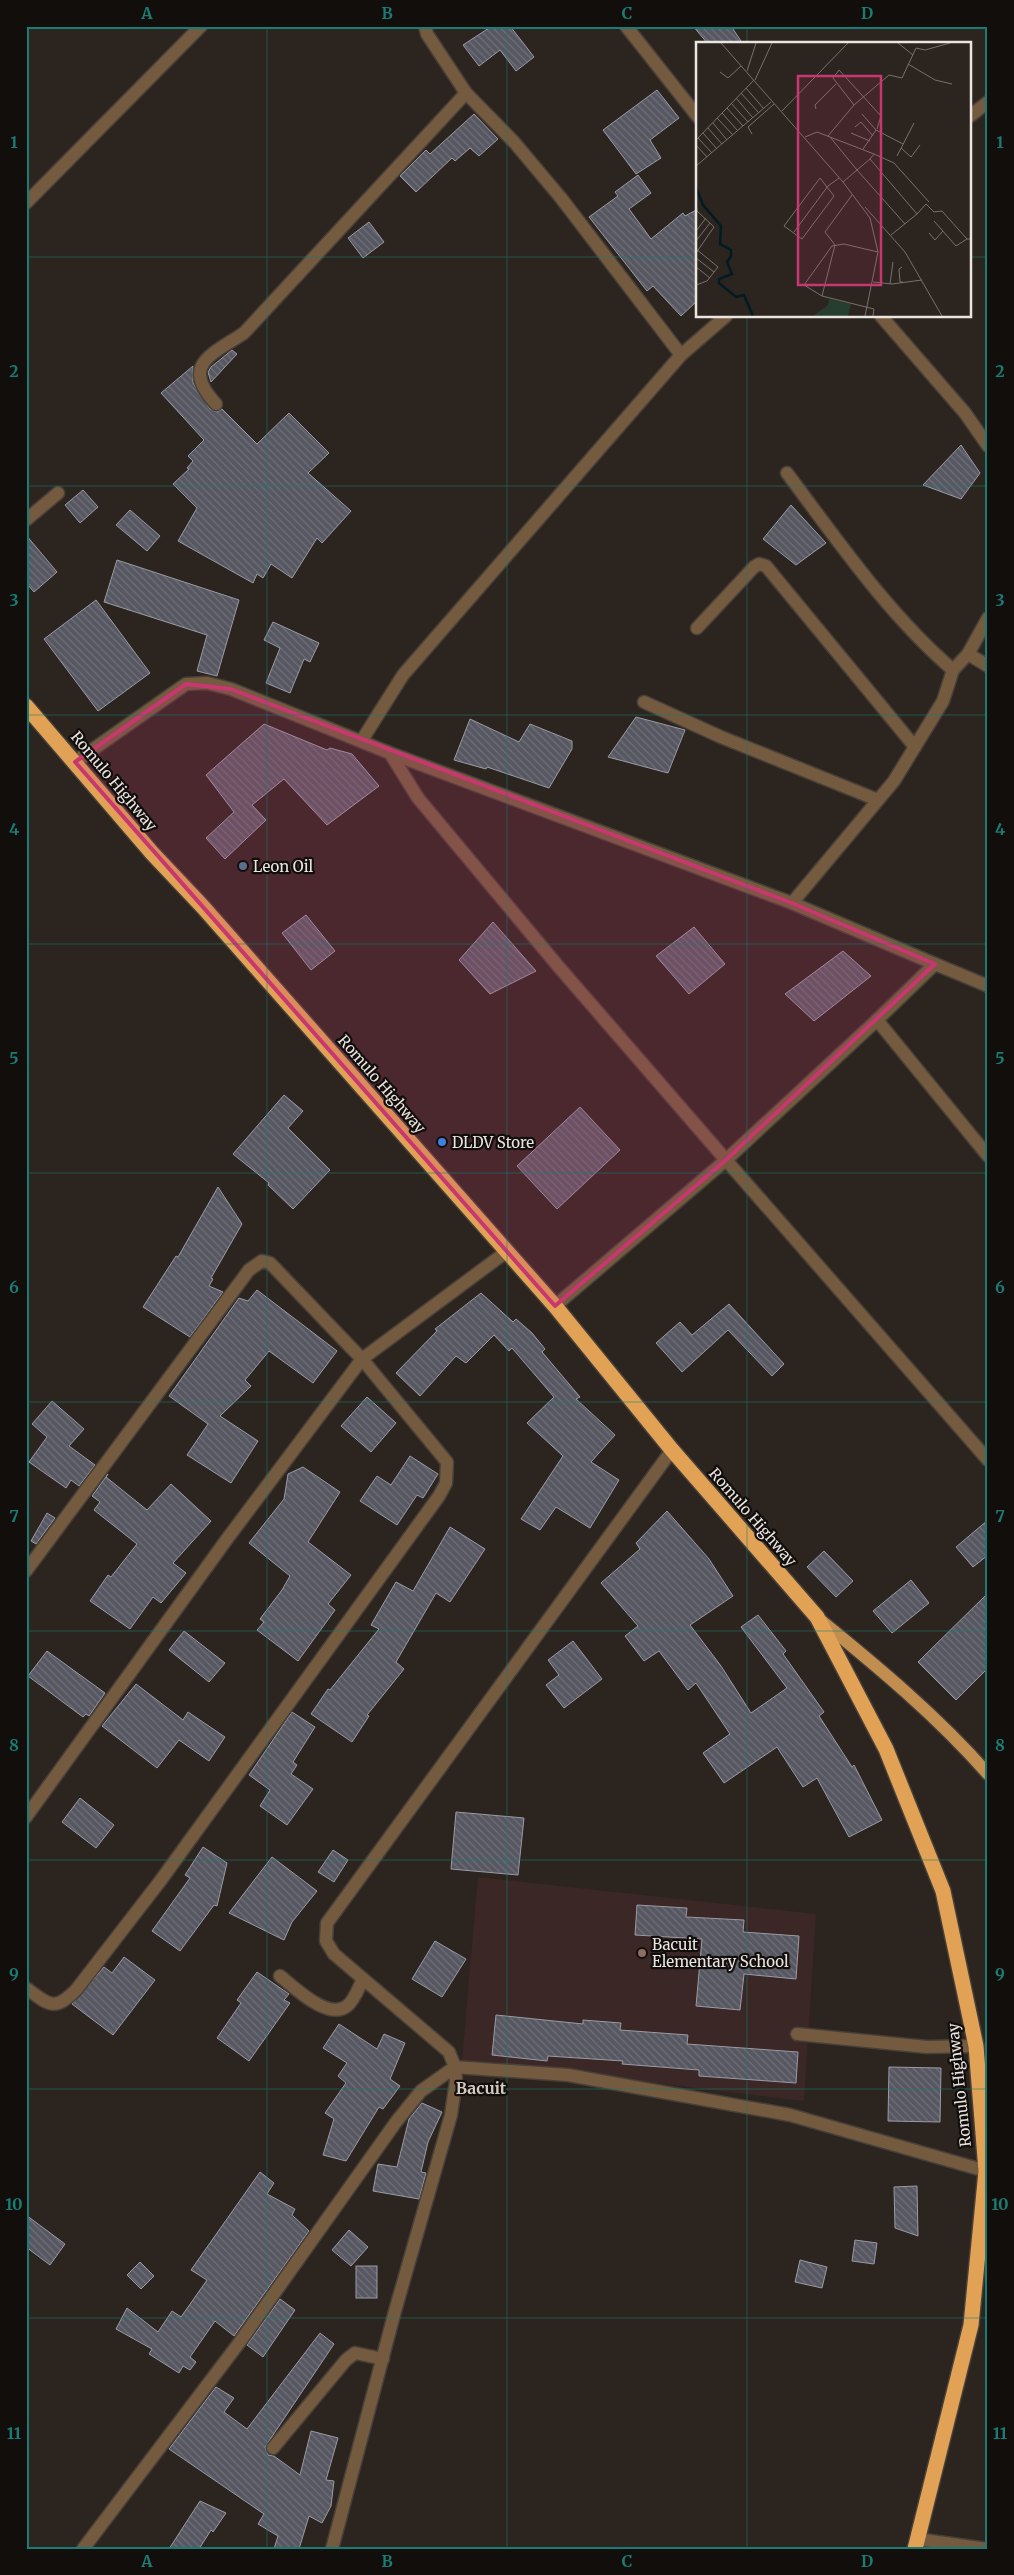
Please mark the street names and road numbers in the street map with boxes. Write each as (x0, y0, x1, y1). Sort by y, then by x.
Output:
street label: Romulo Highway (67, 727, 161, 835)
street label: Romulo Highway (334, 1031, 430, 1137)
street label: Romulo Highway (705, 1464, 801, 1570)
street label: Romulo Highway (943, 2022, 975, 2148)

